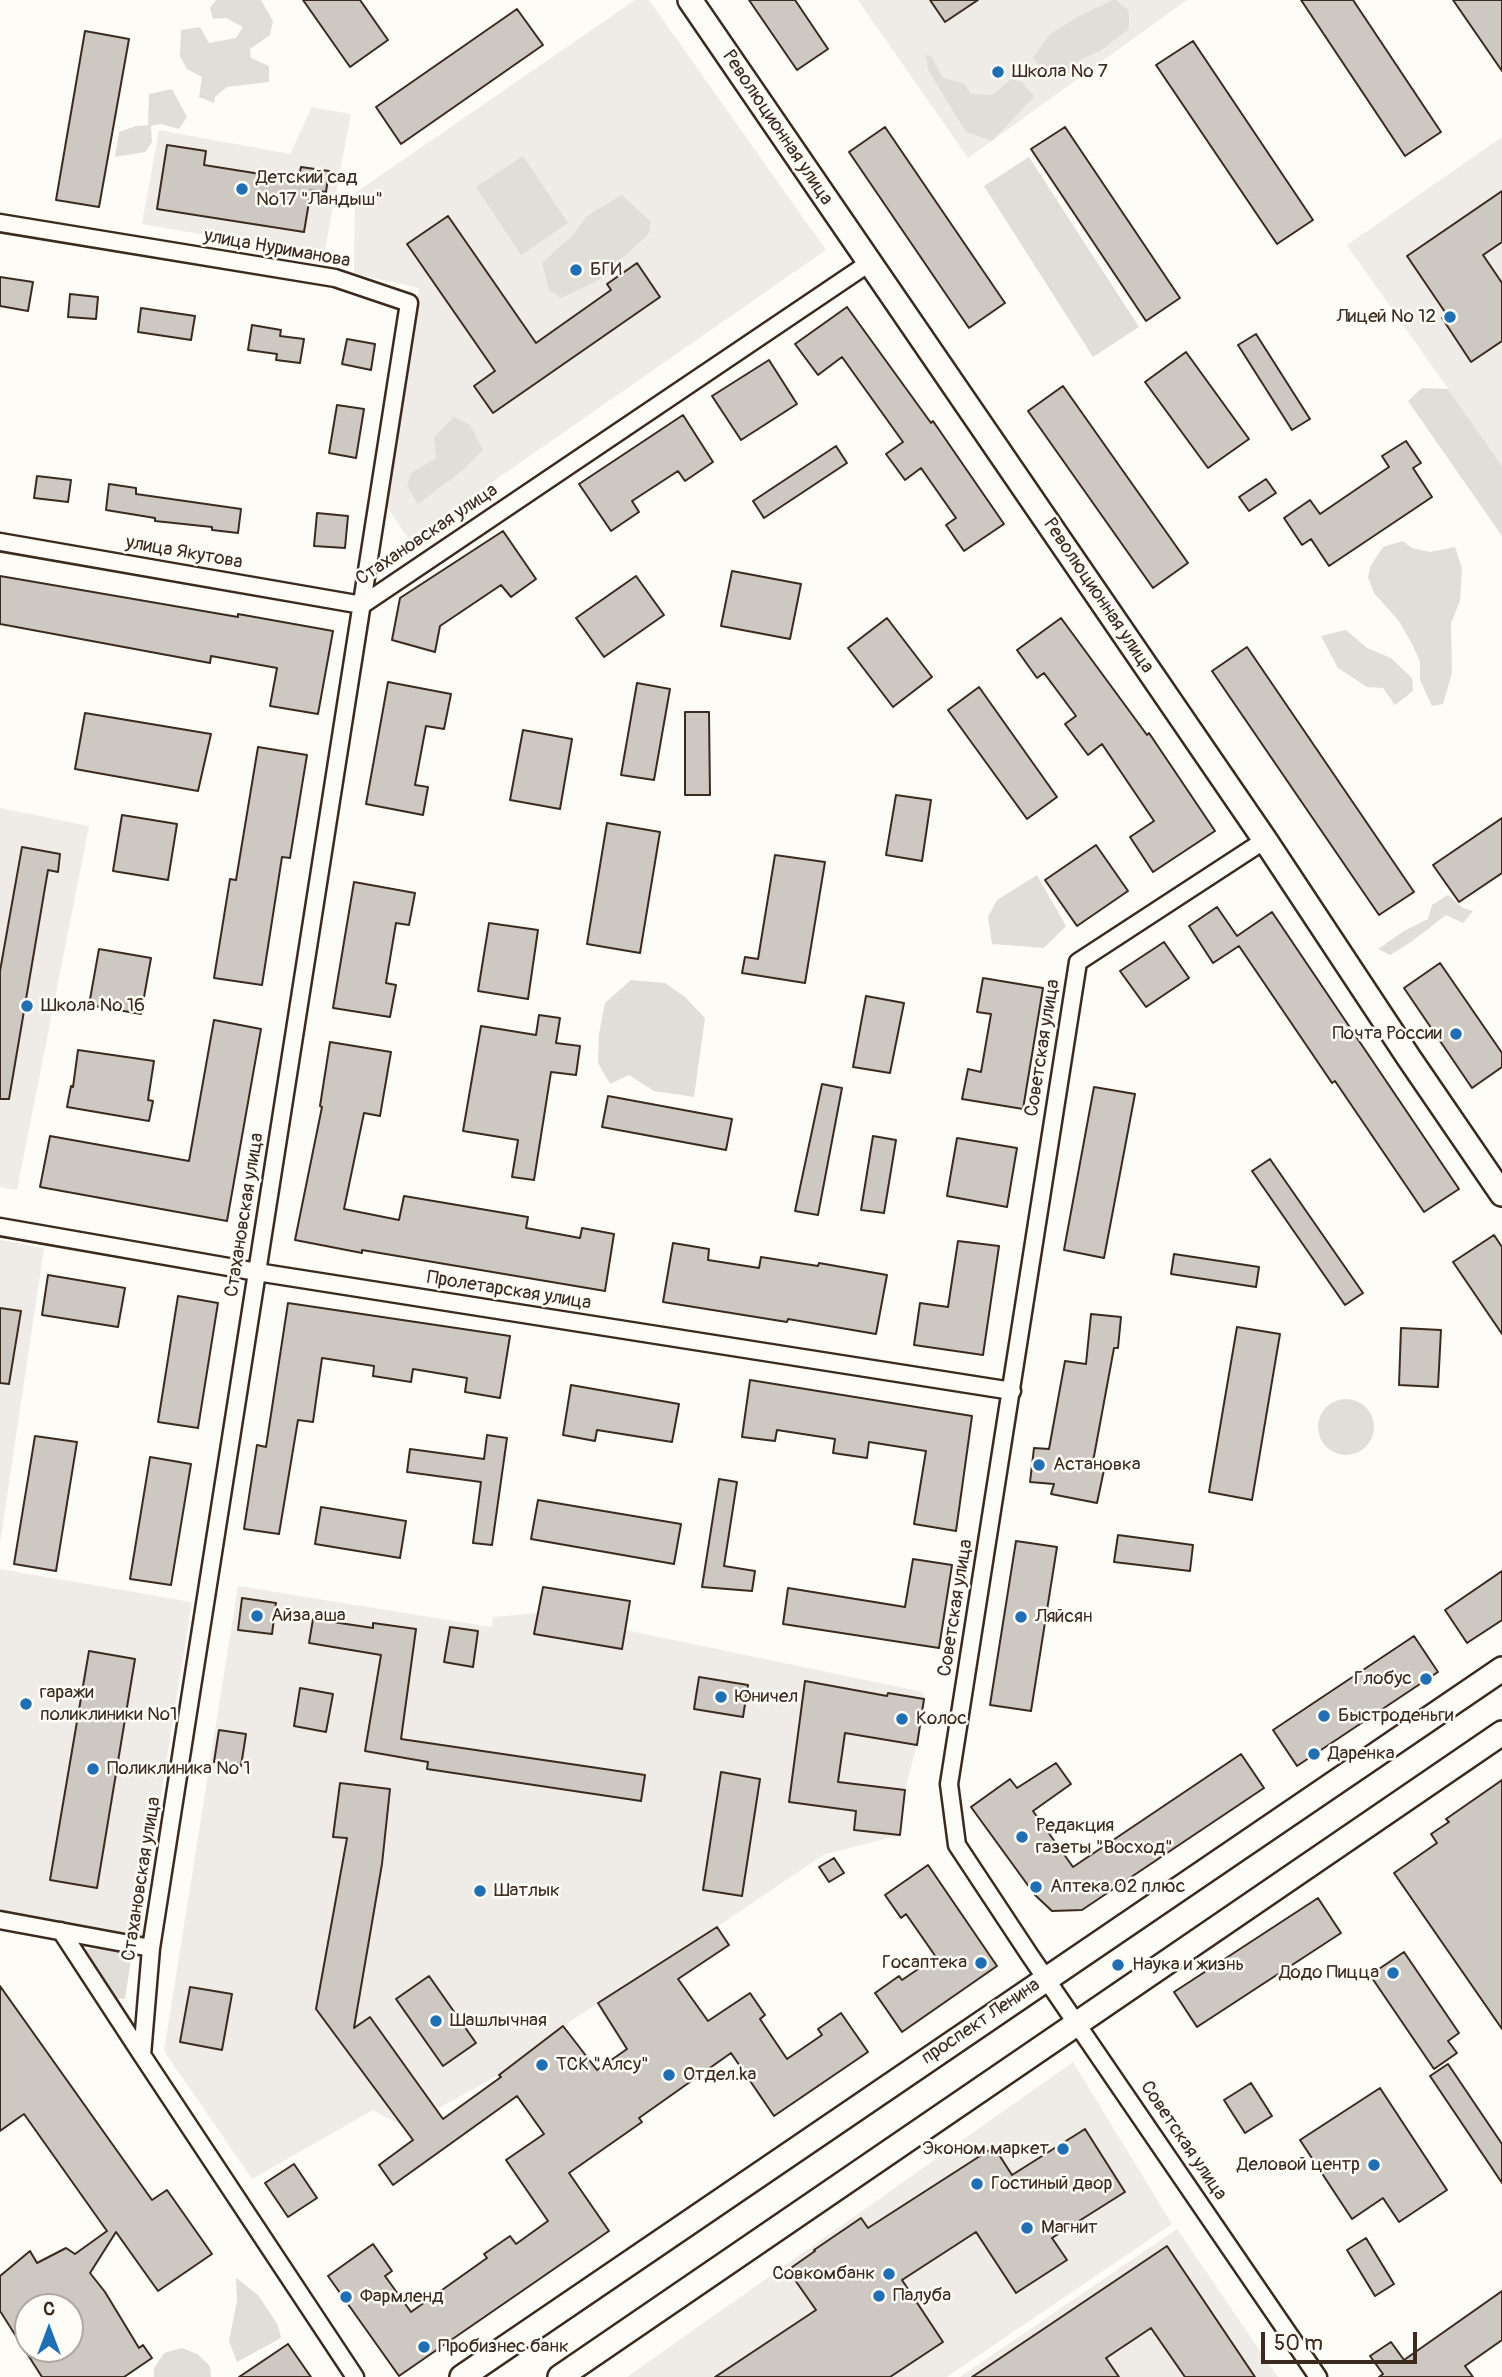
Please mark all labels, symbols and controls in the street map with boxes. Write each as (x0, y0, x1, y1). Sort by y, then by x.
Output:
street label: Революционная улица (717, 46, 837, 210)
place label: Школа № 7 (1012, 61, 1108, 83)
marker: Школа № 7 (990, 64, 1006, 80)
place label: Детский сад №17 "Ландыш" (256, 167, 383, 211)
marker: Детский сад №17 "Ландыш" (234, 181, 250, 197)
street label: улица Нуриманова (202, 225, 352, 273)
place label: БГИ (590, 259, 622, 281)
marker: БГИ (568, 262, 584, 278)
place label: Лицей № 12 (1336, 306, 1436, 328)
marker: Лицей № 12 (1442, 309, 1458, 325)
street label: Стахановская улица (352, 479, 502, 591)
street label: Революционная улица (1038, 514, 1158, 678)
street label: улица Якутова (124, 532, 244, 574)
street label: Советская улица (1021, 978, 1065, 1118)
place label: Школа № 16 (41, 995, 145, 1017)
marker: Школа № 16 (19, 998, 35, 1014)
place label: Почта России (1332, 1023, 1442, 1045)
marker: Почта России (1448, 1026, 1464, 1042)
street label: Стахановская улица (221, 1131, 269, 1299)
street label: Пролетарская улица (425, 1267, 593, 1315)
place label: Астановка (1053, 1454, 1141, 1476)
marker: Астановка (1031, 1457, 1047, 1473)
street label: Советская улица (934, 1538, 978, 1678)
place label: Айза аша (271, 1605, 346, 1627)
place label: Ляйсян (1035, 1606, 1093, 1628)
marker: Айза аша (249, 1608, 265, 1624)
marker: Ляйсян (1013, 1609, 1029, 1625)
place label: Глобус (1354, 1668, 1412, 1690)
marker: Глобус (1418, 1671, 1434, 1687)
place label: гаражи поликлиники №1 (40, 1682, 177, 1726)
place label: Юничел (735, 1686, 798, 1708)
marker: Юничел (713, 1689, 729, 1705)
marker: гаражи поликлиники №1 (18, 1696, 34, 1712)
place label: Быстроденьги (1338, 1705, 1454, 1727)
place label: Колос (916, 1708, 967, 1730)
marker: Быстроденьги (1316, 1708, 1332, 1724)
marker: Колос (894, 1711, 910, 1727)
place label: Даренка (1328, 1743, 1395, 1765)
marker: Даренка (1306, 1746, 1322, 1762)
place label: Поликлиника № 1 (107, 1758, 251, 1780)
marker: Поликлиника № 1 (85, 1761, 101, 1777)
street label: Стахановская улица (118, 1795, 166, 1963)
place label: Редакция газеты "Восход" (1036, 1815, 1173, 1859)
marker: Редакция газеты "Восход" (1014, 1829, 1030, 1845)
place label: Аптека 02 плюс (1050, 1876, 1185, 1898)
marker: Аптека 02 плюс (1028, 1879, 1044, 1895)
place label: Шатлык (494, 1880, 560, 1902)
marker: Шатлык (472, 1883, 488, 1899)
place label: Госаптека (882, 1952, 967, 1974)
place label: Наука и жизнь (1132, 1954, 1244, 1976)
marker: Госаптека (973, 1955, 989, 1971)
marker: Наука и жизнь (1110, 1957, 1126, 1973)
place label: Додо Пицца (1279, 1962, 1379, 1984)
marker: Додо Пицца (1385, 1965, 1401, 1981)
street label: проспект Ленина (917, 1974, 1045, 2070)
place label: Шашлычная (450, 2010, 547, 2032)
marker: Шашлычная (428, 2013, 444, 2029)
place label: ТСК "Алсу" (556, 2054, 649, 2076)
marker: ТСК "Алсу" (534, 2057, 550, 2073)
place label: Отдел.ka (683, 2064, 756, 2086)
marker: Отдел.ka (661, 2067, 677, 2083)
street label: Советская улица (1135, 2077, 1231, 2205)
place label: Эконом маркет (922, 2138, 1049, 2160)
marker: Эконом маркет (1055, 2141, 1071, 2157)
place label: Деловой центр (1237, 2154, 1360, 2176)
marker: Деловой центр (1366, 2157, 1382, 2173)
place label: Гостиный двор (991, 2173, 1112, 2195)
marker: Гостиный двор (969, 2176, 985, 2192)
place label: Магнит (1041, 2217, 1097, 2239)
marker: Магнит (1019, 2220, 1035, 2236)
place label: Совкомбанк (772, 2263, 875, 2285)
marker: Совкомбанк (881, 2266, 897, 2282)
place label: Палуба (893, 2285, 951, 2307)
place label: Фармленд (360, 2286, 443, 2308)
marker: Палуба (871, 2288, 887, 2304)
marker: Фармленд (338, 2289, 354, 2305)
north arrow (14, 2293, 84, 2363)
text: С (43, 2297, 55, 2321)
scale bar (1264, 2318, 1420, 2362)
text: 50 m (1274, 2330, 1323, 2357)
place label: Пробизнес банк (438, 2336, 569, 2358)
marker: Пробизнес банк (416, 2339, 432, 2355)

